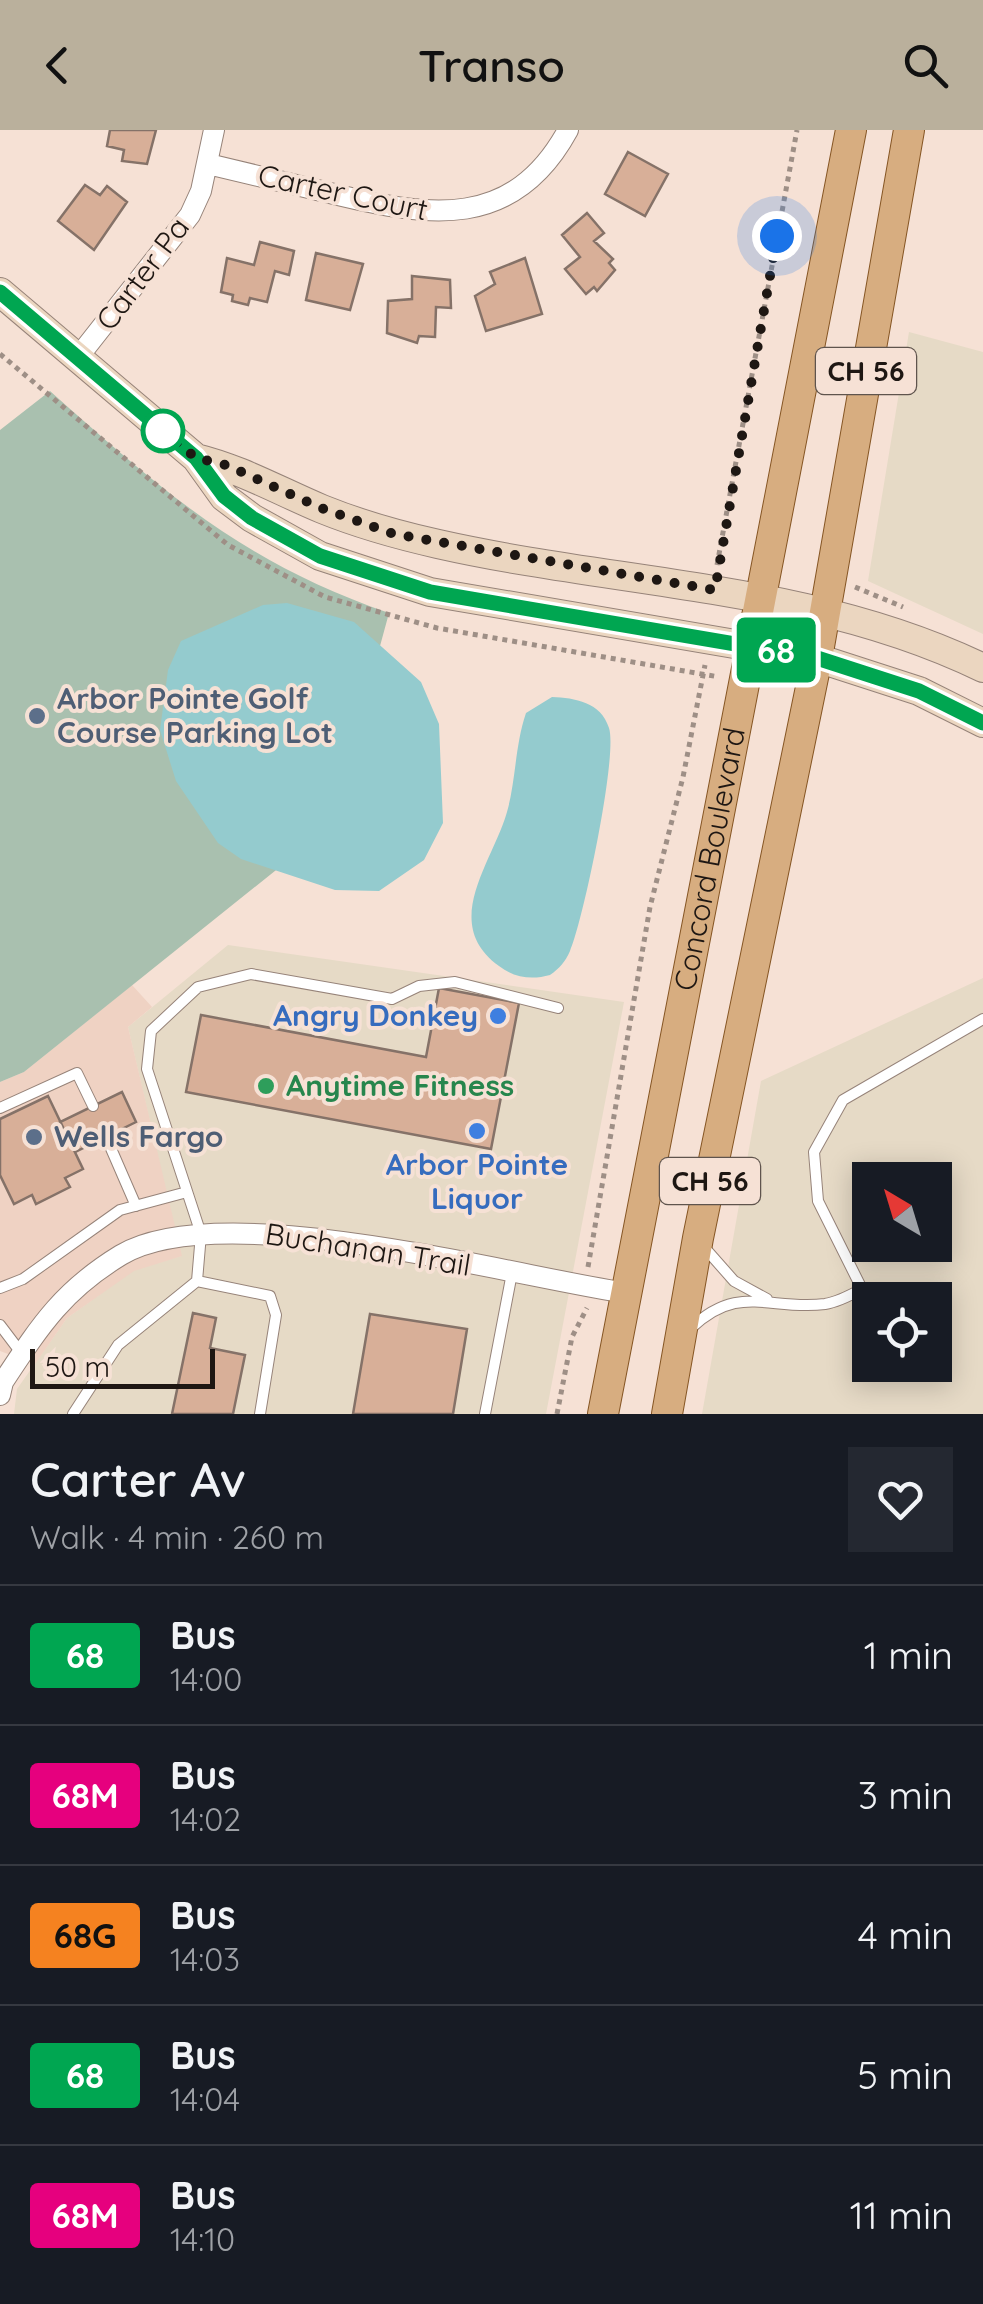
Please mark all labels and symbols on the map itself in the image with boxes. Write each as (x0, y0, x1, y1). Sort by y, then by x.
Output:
street label: Carter Court (255, 156, 432, 229)
street label: Carter Pa (87, 209, 197, 338)
your location (752, 211, 802, 261)
road number: CH 56 (816, 348, 916, 394)
unlabelled marker (142, 410, 184, 452)
line badge: 68 (731, 618, 821, 682)
place label: Arbor Pointe Golf Course Parking Lot (57, 679, 333, 751)
marker: Arbor Pointe Golf Course Parking Lot (26, 705, 48, 727)
street label: Concord Boulevard (665, 724, 753, 994)
place label: Angry Donkey (273, 996, 478, 1034)
marker: Angry Donkey (487, 1005, 509, 1027)
place label: Anytime Fitness (286, 1066, 514, 1104)
marker: Anytime Fitness (255, 1075, 277, 1097)
place label: Wells Fargo (54, 1117, 224, 1155)
marker: Arbor Pointe Liquor (466, 1120, 488, 1142)
marker: Wells Fargo (23, 1126, 45, 1148)
place label: Arbor Pointe Liquor (386, 1145, 568, 1217)
road number: CH 56 (660, 1158, 760, 1204)
north arrow (852, 1162, 952, 1262)
street label: Buchanan Trail (263, 1214, 474, 1284)
scale bar (30, 1344, 215, 1388)

